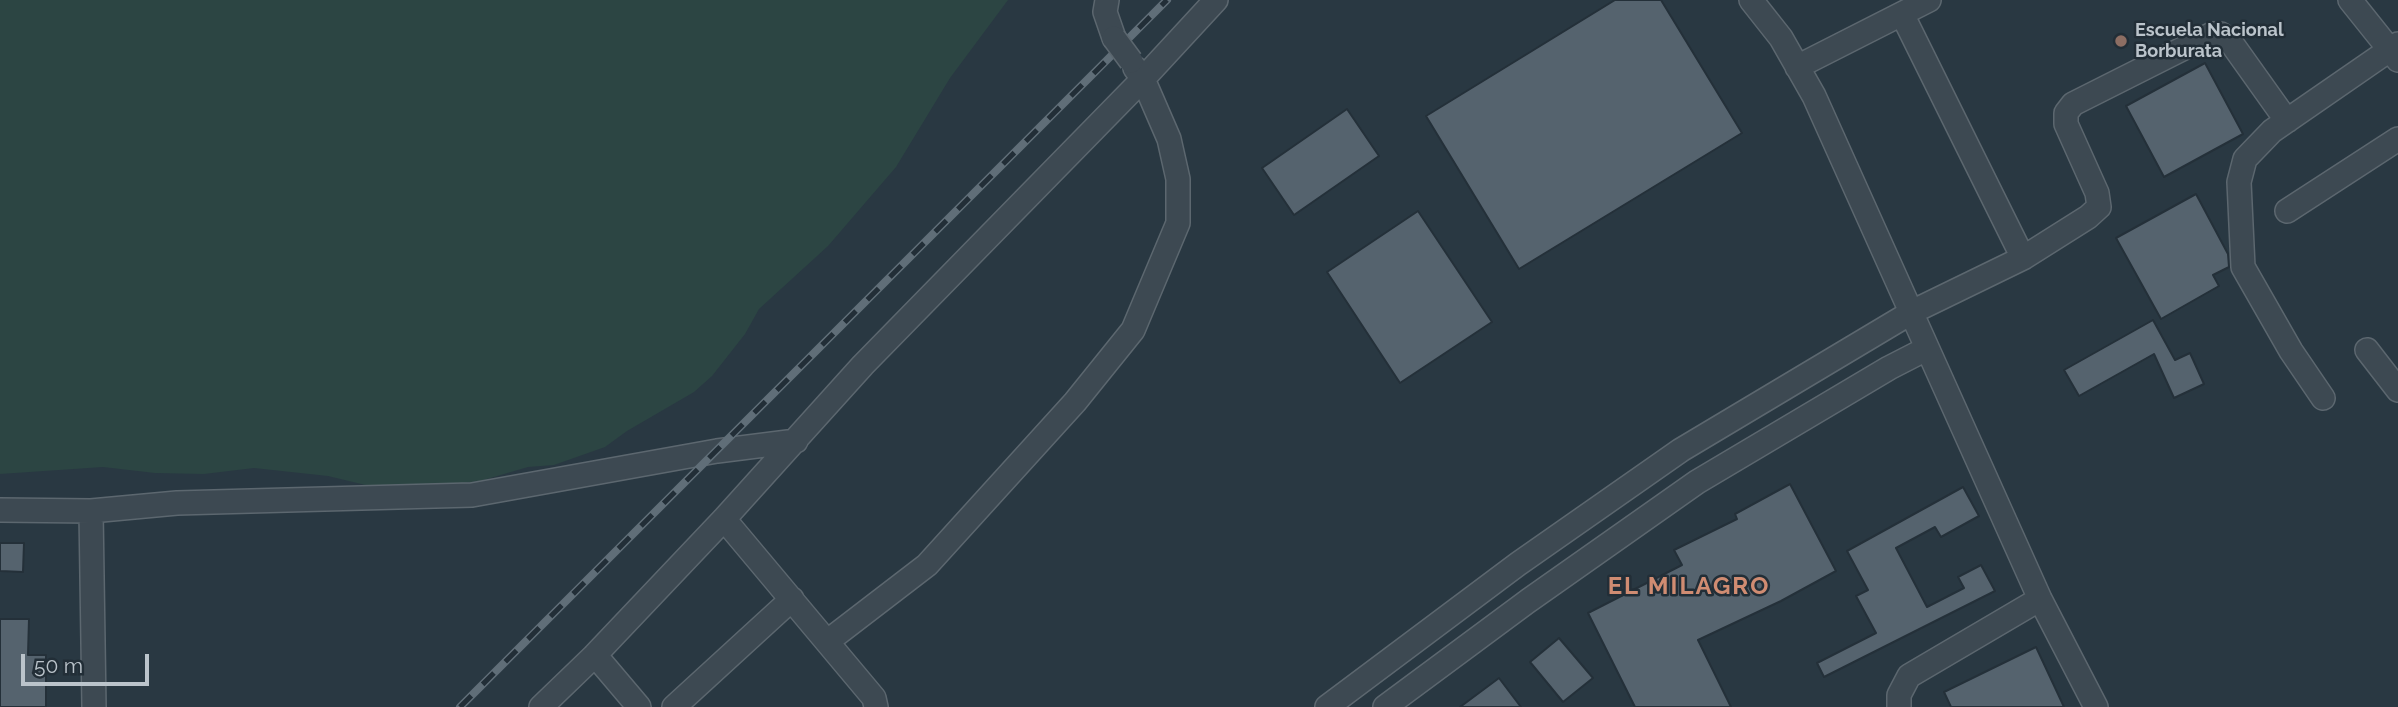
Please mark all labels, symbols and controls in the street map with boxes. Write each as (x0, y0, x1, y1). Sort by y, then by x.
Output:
place label: Escuela Nacional Borburata (2135, 20, 2284, 62)
marker: Escuela Nacional Borburata (2113, 33, 2129, 49)
district label: EL MILAGRO (1609, 573, 1769, 601)
scale bar (24, 640, 152, 684)
text: 50 m (34, 653, 83, 678)

